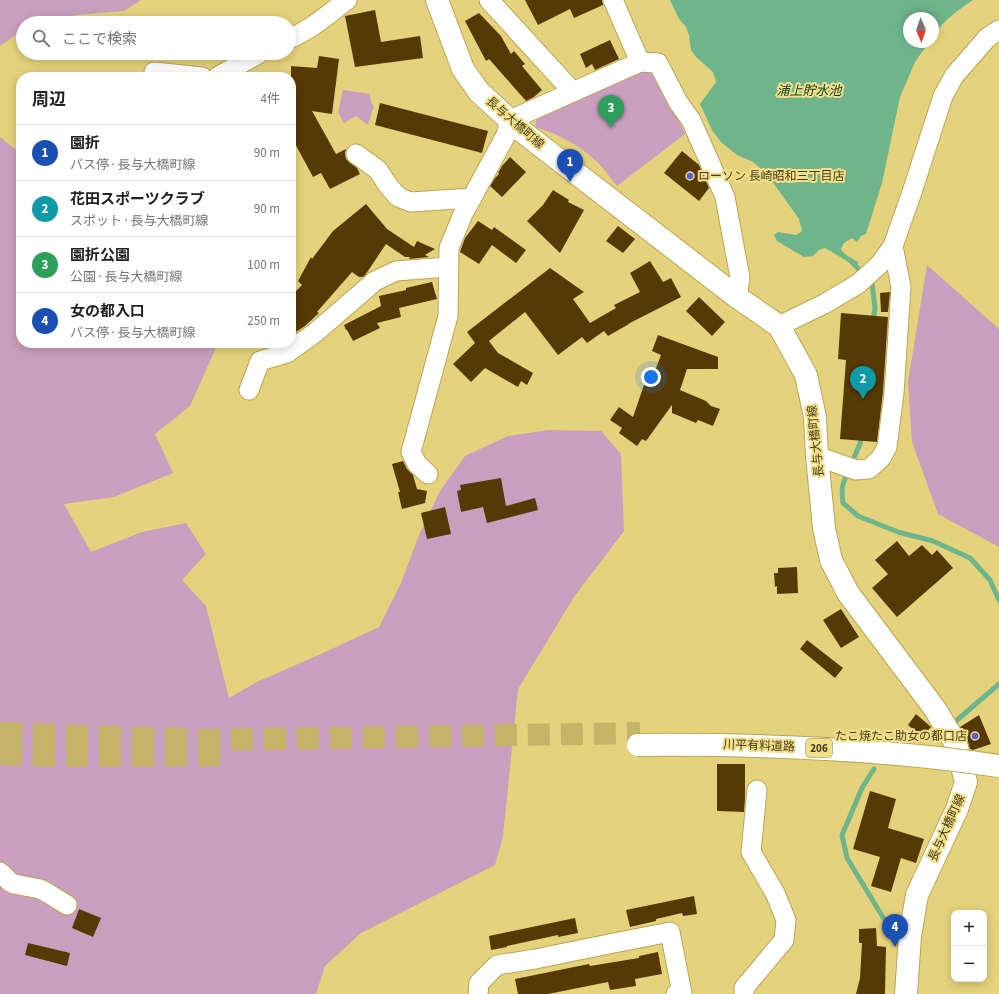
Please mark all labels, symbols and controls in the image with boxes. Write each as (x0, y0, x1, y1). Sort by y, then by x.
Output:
north arrow (903, 12, 939, 48)
search box (16, 16, 296, 60)
icon: search (30, 27, 52, 49)
text: ここで検索 (62, 29, 137, 50)
water label: 浦上貯水池 (776, 82, 843, 100)
text: 周辺 (32, 88, 66, 112)
text: 4件 (261, 90, 280, 108)
street label: 長与大橋町線 (482, 93, 548, 153)
pin: 3 (598, 95, 624, 128)
text: 園折 (70, 133, 100, 154)
text: 1 (42, 144, 48, 162)
text: 90 m (254, 144, 280, 162)
pin: 1 (557, 149, 583, 182)
text: バス停 · 長与大橋町線 (70, 156, 195, 174)
place label: ローソン 長崎昭和三丁目店 (698, 168, 844, 185)
marker: ローソン 長崎昭和三丁目店 (685, 171, 695, 181)
text: 花田スポーツクラブ (70, 189, 205, 210)
text: 2 (42, 200, 48, 218)
text: 90 m (254, 200, 280, 218)
text: スポット · 長与大橋町線 (70, 212, 208, 230)
text: 園折公園 (70, 245, 130, 266)
text: 3 (42, 256, 48, 274)
text: 100 m (247, 256, 280, 274)
text: 公園 · 長与大橋町線 (70, 268, 182, 286)
text: 女の都入口 (70, 301, 145, 322)
text: 4 (42, 312, 48, 330)
text: 250 m (247, 312, 280, 330)
text: バス停 · 長与大橋町線 (70, 324, 195, 342)
pin: 2 (850, 366, 876, 399)
your location (641, 367, 661, 387)
street label: 長与大橋町線 (804, 404, 828, 478)
place label: たこ焼たこ助女の都口店 (835, 728, 967, 745)
marker: たこ焼たこ助女の都口店 (970, 731, 980, 741)
street label: 川平有料道路 (723, 736, 795, 756)
road number: 206 (806, 739, 832, 757)
street label: 長与大橋町線 (925, 792, 969, 864)
map controls (951, 910, 987, 982)
button: + (951, 910, 987, 946)
pin: 4 (882, 914, 908, 947)
button: − (951, 946, 987, 982)

